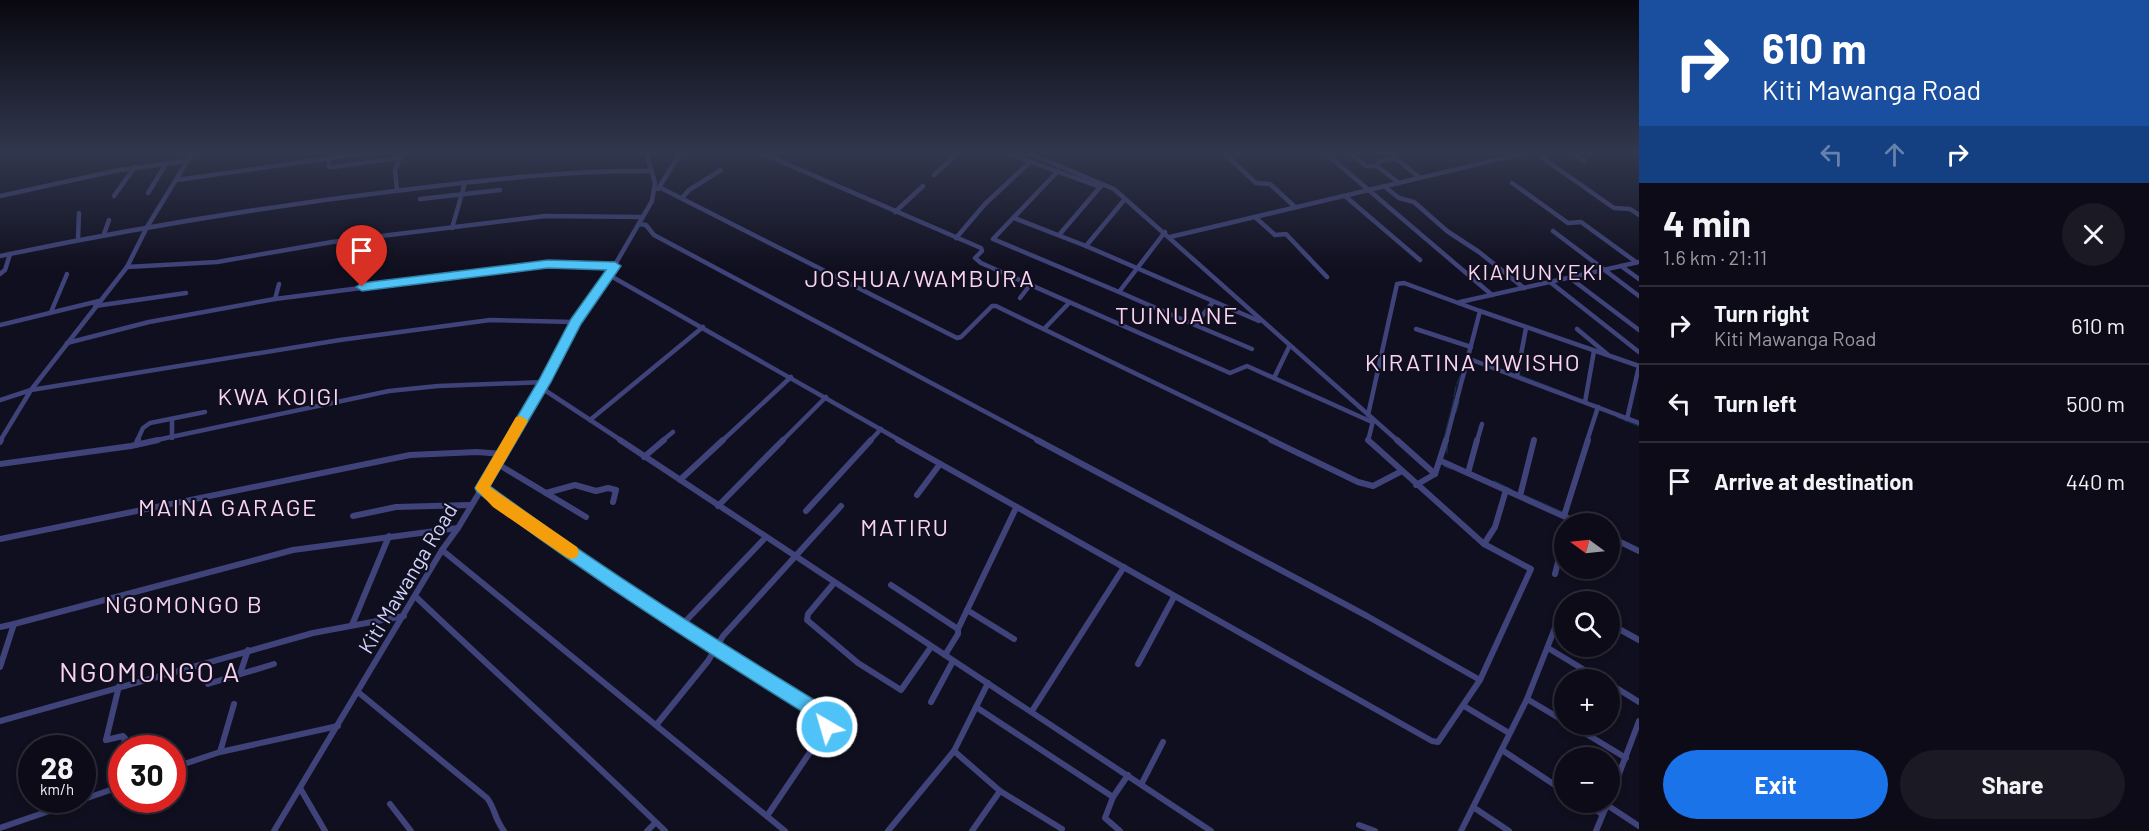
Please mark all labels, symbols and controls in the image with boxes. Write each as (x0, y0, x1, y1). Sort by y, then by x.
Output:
text: 610 m (1762, 22, 1867, 72)
icon: right (1663, 24, 1741, 102)
text: Kiti Mawanga Road (1762, 73, 1981, 105)
icon: left (1815, 138, 1848, 171)
icon: ahead (1878, 138, 1911, 171)
icon: right (1941, 138, 1974, 171)
text: 4 min (1663, 201, 1751, 244)
button: close (2062, 203, 2125, 266)
pin (336, 225, 387, 287)
icon: arrive (345, 234, 378, 267)
text: 1.6 km · 21:11 (1663, 245, 1767, 269)
district label: KIAMUNYEKI (1468, 258, 1604, 284)
district label: JOSHUA/WAMBURA (805, 263, 1035, 292)
district label: TUINUANE (1115, 300, 1239, 329)
text: Turn right (1714, 300, 1809, 326)
icon: right (1663, 309, 1696, 342)
text: 610 m (2071, 312, 2125, 338)
text: Kiti Mawanga Road (1714, 326, 1876, 350)
district label: KIRATINA MWISHO (1365, 347, 1581, 376)
district label: KWA KOIGI (218, 381, 340, 410)
icon: left (1663, 387, 1696, 420)
text: Turn left (1714, 390, 1797, 416)
text: 500 m (2066, 390, 2125, 416)
icon: arrive (1663, 465, 1696, 498)
text: Arrive at destination (1714, 468, 1913, 494)
text: 440 m (2066, 468, 2125, 494)
district label: MAINA GARAGE (138, 492, 318, 521)
street label: Kiti Mawanga Road (352, 498, 462, 658)
district label: MATIRU (860, 512, 950, 541)
north arrow (1554, 513, 1620, 579)
map controls (1554, 513, 1620, 813)
district label: NGOMONGO B (105, 589, 263, 618)
button: search (1554, 591, 1620, 657)
district label: NGOMONGO A (59, 654, 241, 688)
button: + (1554, 669, 1620, 735)
position arrow (795, 695, 859, 759)
speed limit sign: 30 (108, 735, 186, 813)
button: − (1554, 747, 1620, 813)
text: 28 (40, 749, 74, 785)
button: Exit (1663, 750, 1888, 819)
button: Share (1900, 750, 2125, 819)
text: km/h (40, 780, 74, 798)

